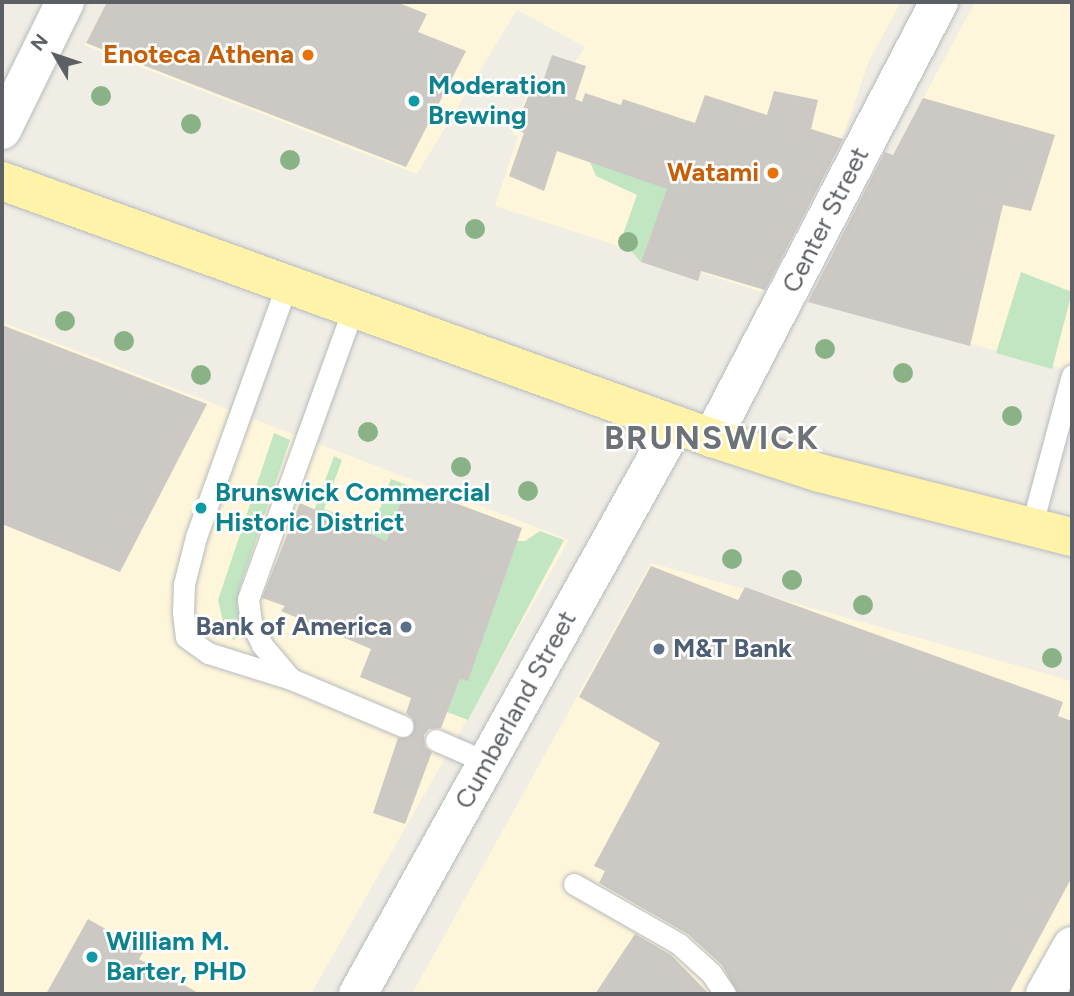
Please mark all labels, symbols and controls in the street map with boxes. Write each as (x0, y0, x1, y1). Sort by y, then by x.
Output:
north arrow (21, 21, 91, 91)
text: N (26, 30, 53, 55)
place label: Enoteca Athena (103, 39, 294, 71)
marker: Enoteca Athena (300, 47, 316, 63)
place label: Moderation Brewing (428, 70, 566, 132)
marker: Moderation Brewing (406, 93, 422, 109)
street label: Center Street (776, 142, 876, 298)
place label: Watami (667, 157, 759, 189)
marker: Watami (765, 165, 781, 181)
district label: BRUNSWICK (605, 418, 819, 458)
place label: Brunswick Commercial Historic District (215, 477, 490, 538)
marker: Brunswick Commercial Historic District (193, 500, 209, 516)
street label: Cumberland Street (449, 606, 583, 814)
place label: Bank of America (195, 611, 392, 643)
marker: Bank of America (398, 619, 414, 635)
place label: M&T Bank (673, 633, 792, 665)
marker: M&T Bank (651, 641, 667, 657)
place label: William M. Barter, PHD (106, 926, 246, 988)
marker: William M. Barter, PHD (84, 949, 100, 965)

